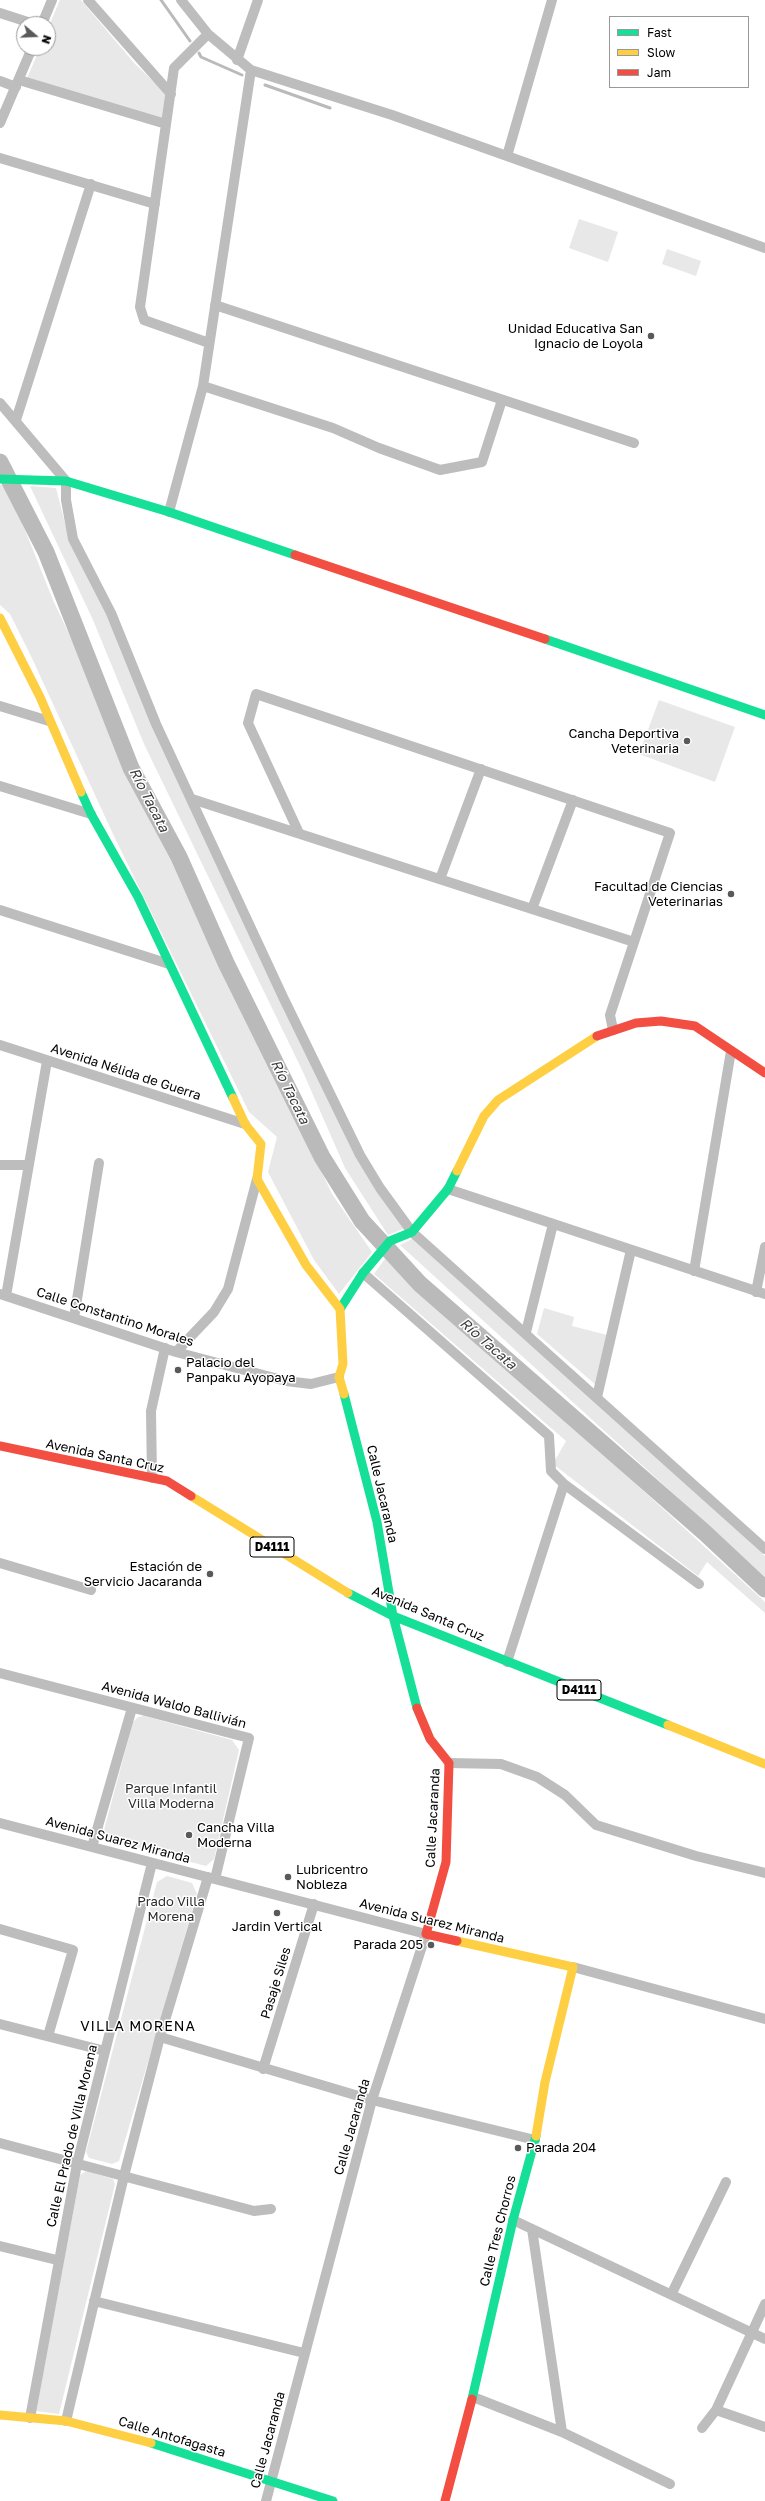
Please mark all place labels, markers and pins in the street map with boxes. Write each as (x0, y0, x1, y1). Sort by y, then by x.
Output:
place label: Unidad Educativa San Ignacio de Loyola (508, 321, 643, 352)
marker: Unidad Educativa San Ignacio de Loyola (646, 331, 656, 341)
place label: Cancha Deportiva Veterinaria (568, 726, 679, 757)
marker: Cancha Deportiva Veterinaria (682, 736, 692, 746)
place label: Facultad de Ciencias Veterinarias (594, 879, 723, 910)
marker: Facultad de Ciencias Veterinarias (726, 889, 736, 899)
place label: Palacio del Panpaku Ayopaya (186, 1355, 296, 1386)
marker: Palacio del Panpaku Ayopaya (173, 1365, 183, 1375)
place label: Estación de Servicio Jacaranda (84, 1559, 202, 1590)
marker: Estación de Servicio Jacaranda (205, 1569, 215, 1579)
place label: Cancha Villa Moderna (197, 1820, 275, 1851)
marker: Cancha Villa Moderna (184, 1830, 194, 1840)
place label: Lubricentro Nobleza (296, 1862, 368, 1893)
marker: Lubricentro Nobleza (283, 1872, 293, 1882)
marker: Jardin Vertical (272, 1908, 282, 1918)
place label: Jardin Vertical (232, 1919, 322, 1935)
place label: Parada 205 (353, 1937, 423, 1953)
marker: Parada 205 (426, 1940, 436, 1950)
place label: Parada 204 (526, 2140, 596, 2156)
marker: Parada 204 (513, 2143, 523, 2153)

